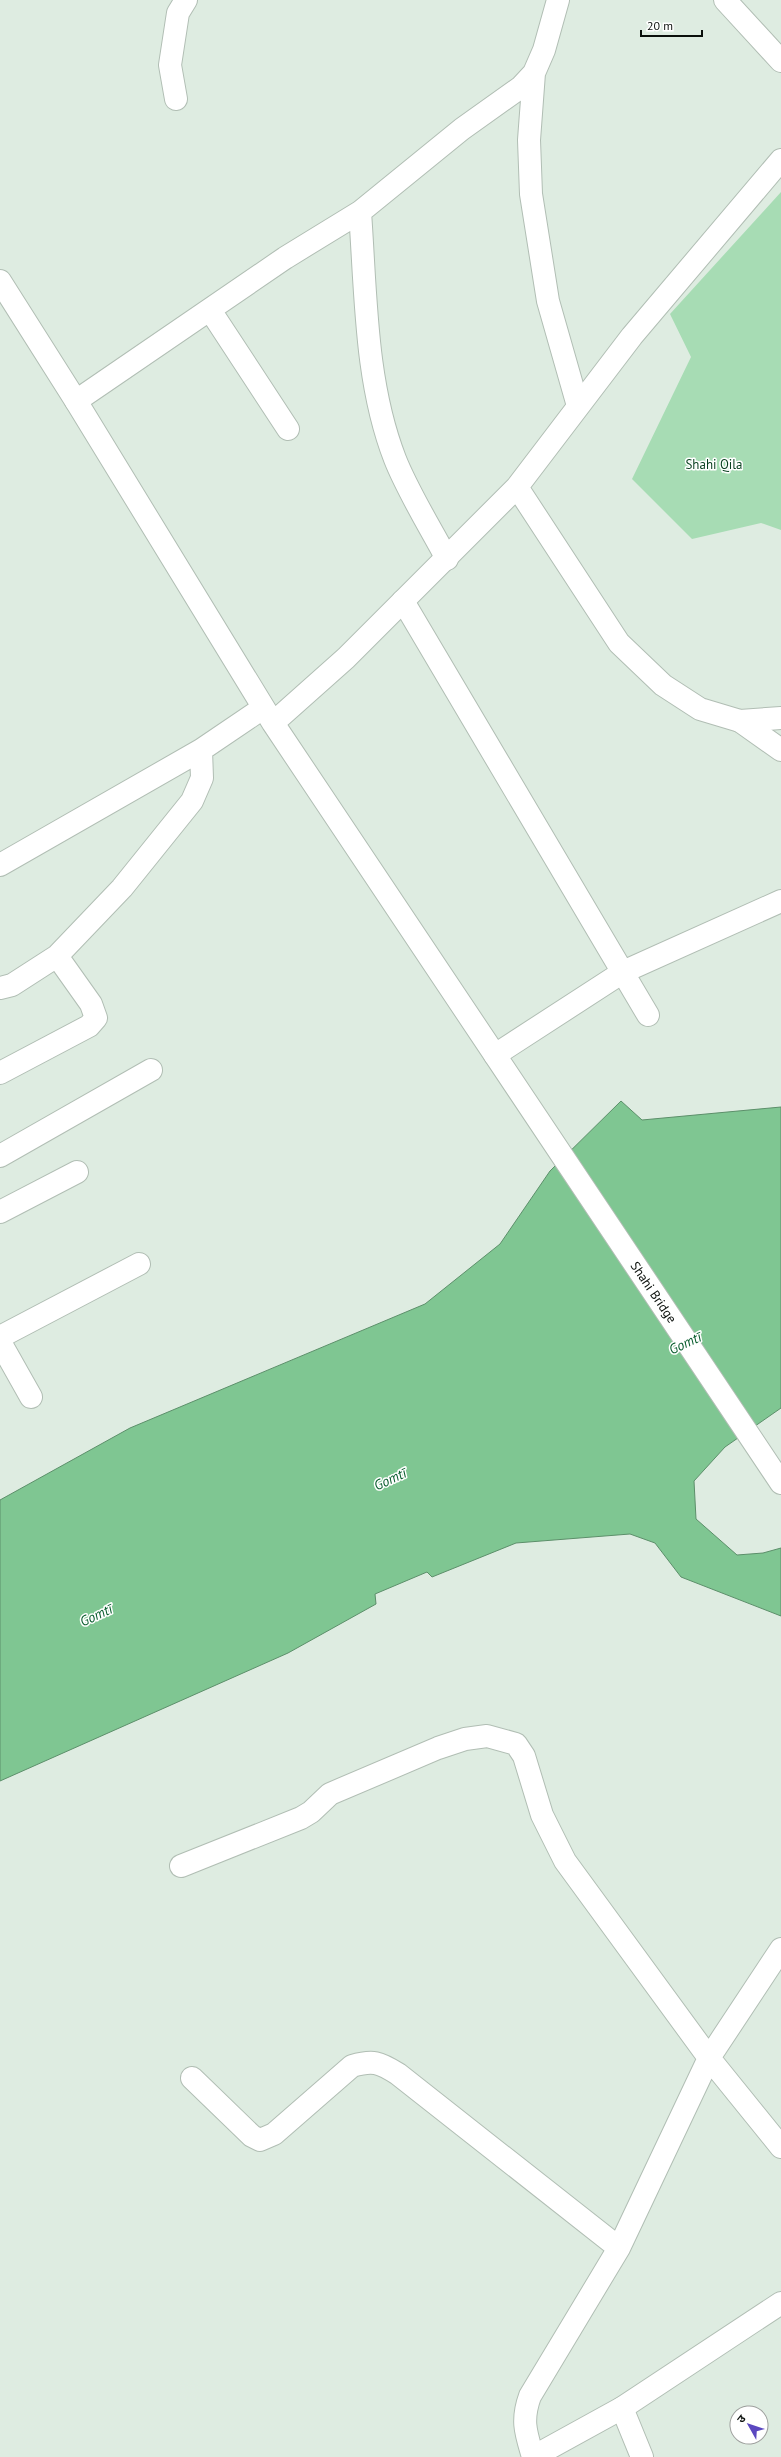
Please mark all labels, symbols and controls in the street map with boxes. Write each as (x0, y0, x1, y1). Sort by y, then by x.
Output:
scale bar (641, 12, 702, 38)
text: 20 m (647, 18, 673, 33)
park label: Shahi Qila (685, 456, 743, 473)
street label: Shahi Bridge (627, 1258, 680, 1326)
water label: Gomtī (666, 1327, 706, 1358)
water label: Gomtī (371, 1463, 411, 1494)
water label: Gomtī (77, 1599, 117, 1630)
north arrow (729, 2405, 769, 2445)
text: उ (734, 2411, 749, 2426)

